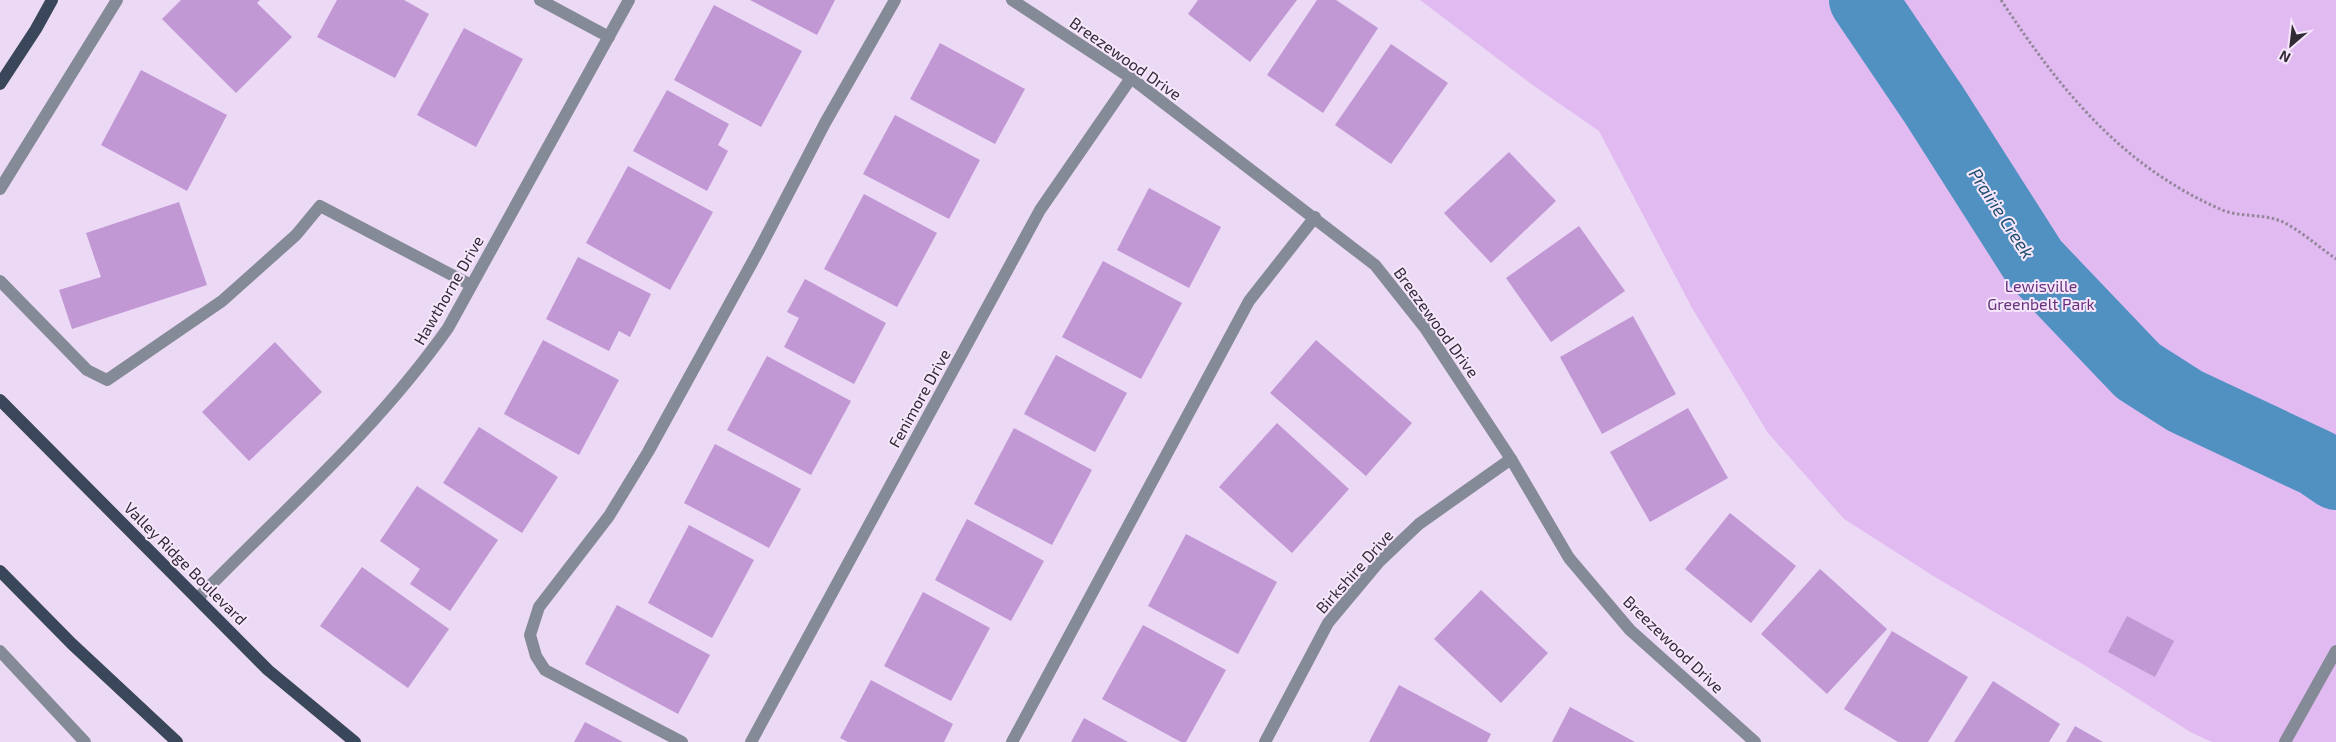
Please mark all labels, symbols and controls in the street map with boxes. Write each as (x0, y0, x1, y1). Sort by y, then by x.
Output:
street label: Breezewood Drive (1066, 12, 1186, 104)
north arrow (2266, 20, 2316, 70)
text: N (2276, 47, 2293, 67)
water label: Prairie Creek (1965, 164, 2039, 262)
street label: Hawthorne Drive (409, 232, 487, 348)
street label: Breezewood Drive (1390, 263, 1484, 381)
park label: Lewisville Greenbelt Park (1987, 276, 2095, 313)
street label: Fenimore Drive (884, 345, 954, 451)
street label: Valley Ridge Boulevard (121, 498, 251, 628)
street label: Birkshire Drive (1311, 525, 1397, 617)
street label: Breezewood Drive (1620, 591, 1728, 697)

